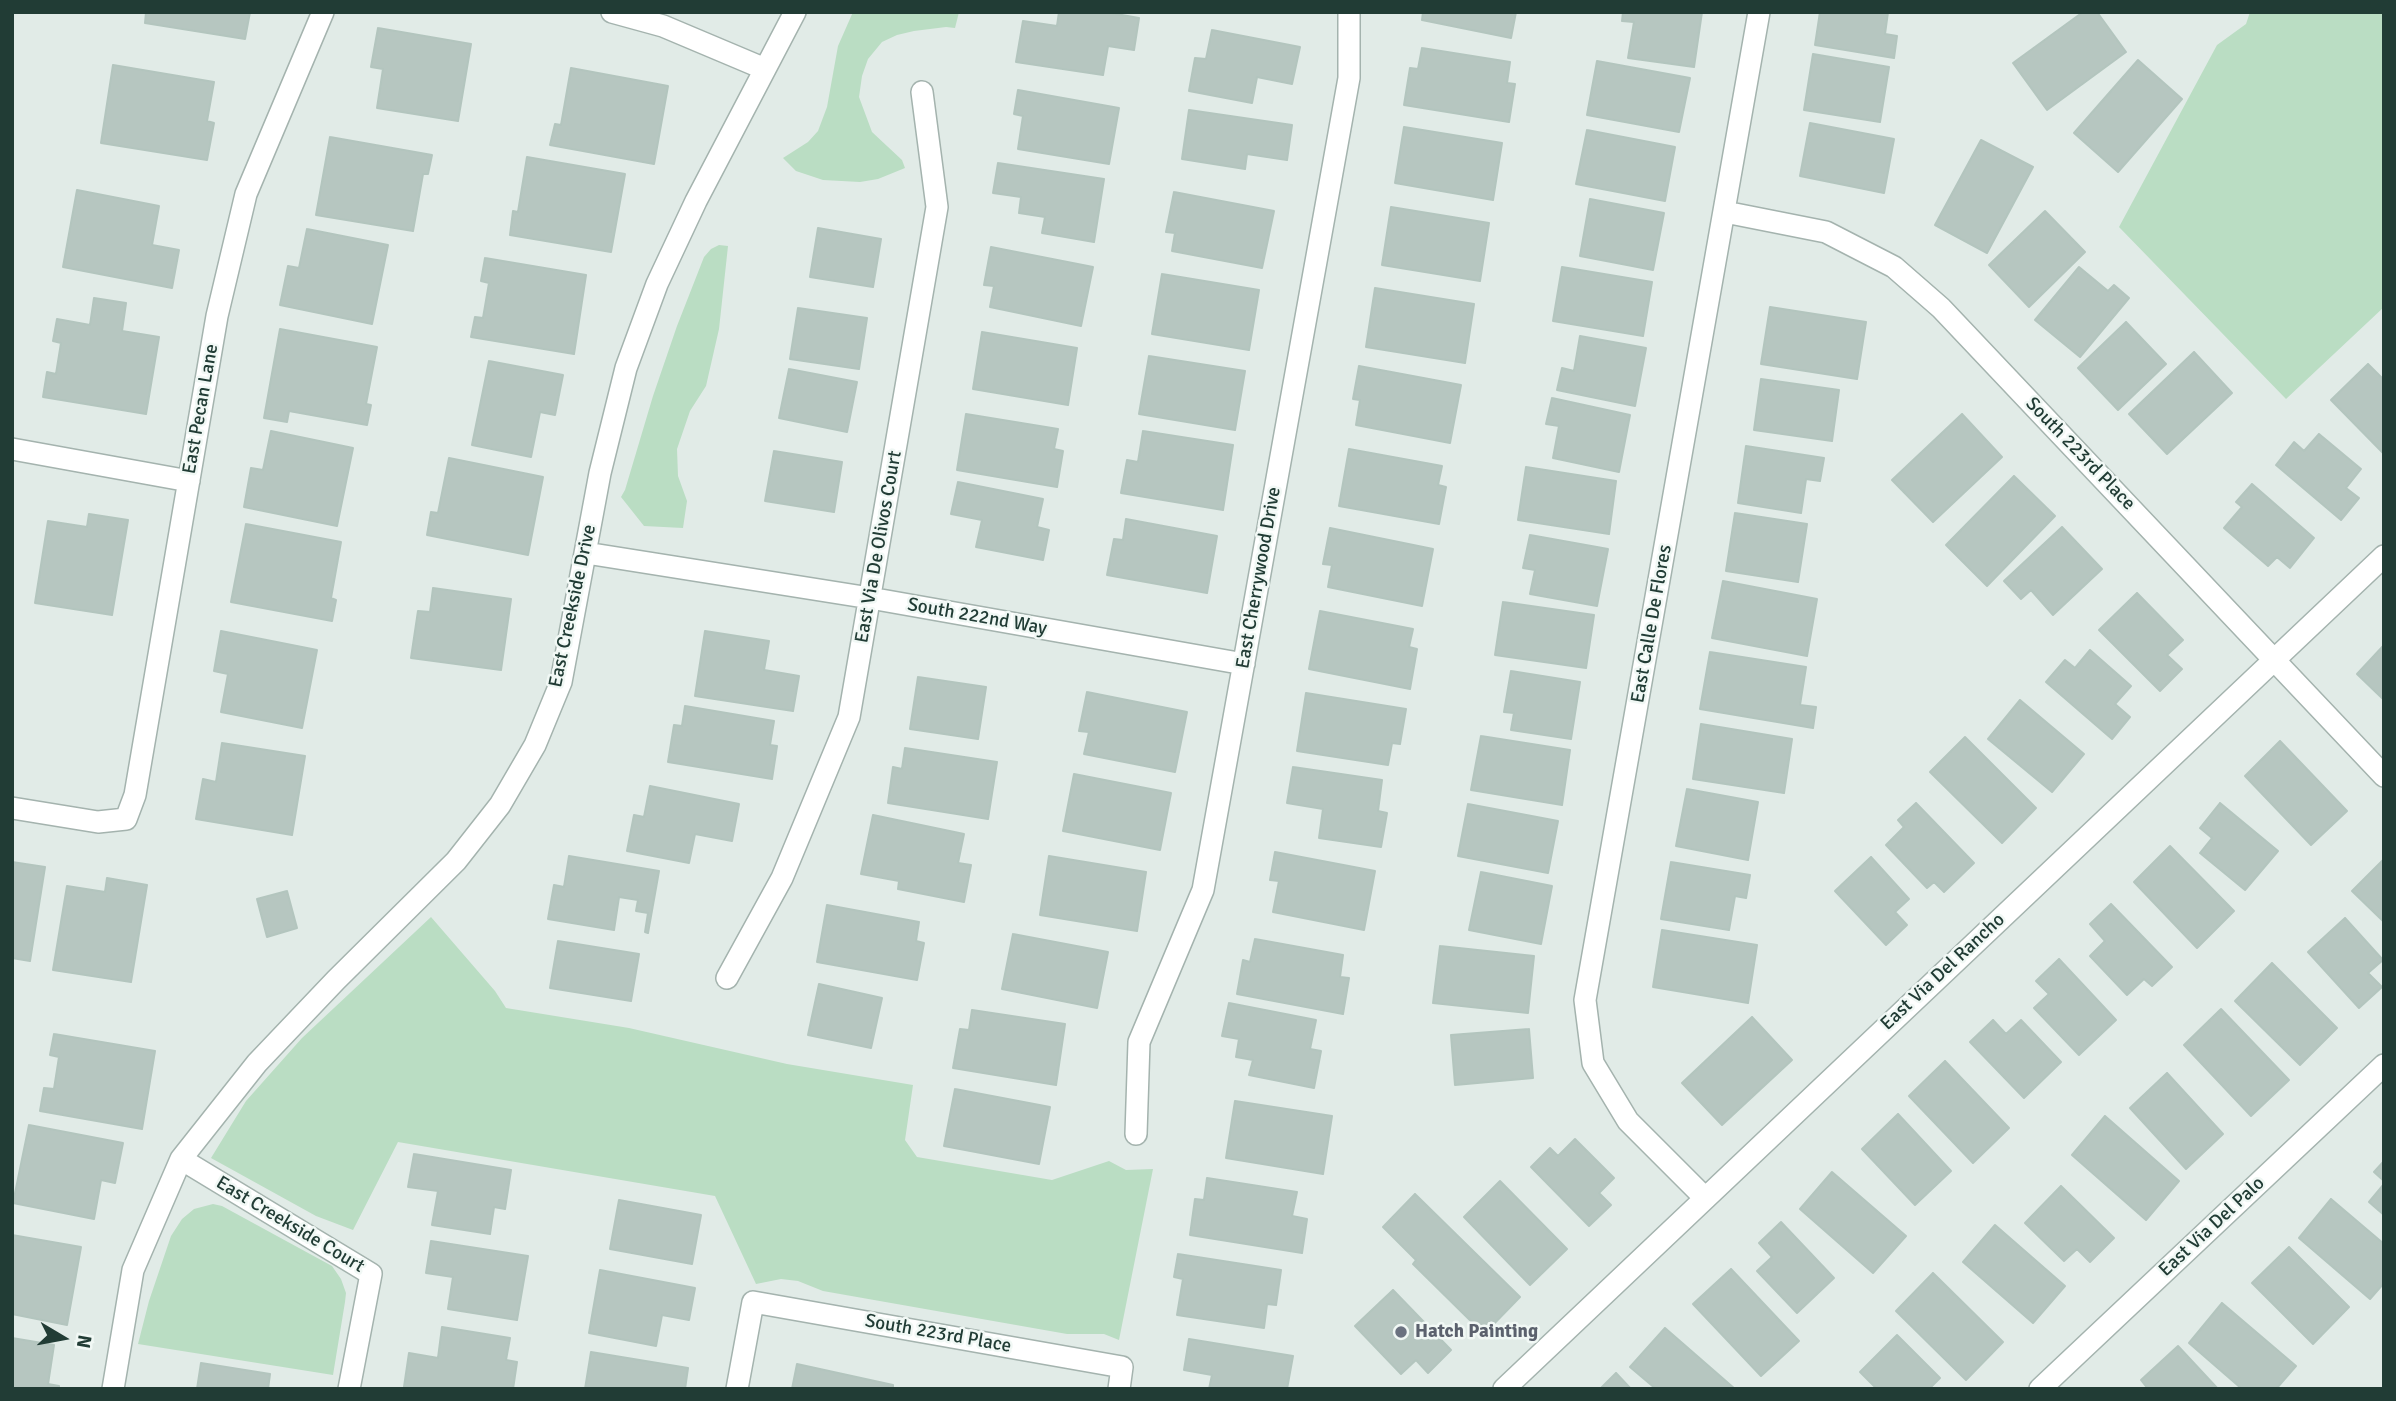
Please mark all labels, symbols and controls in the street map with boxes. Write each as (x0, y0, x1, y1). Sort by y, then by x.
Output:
street label: East Pecan Lane (178, 342, 224, 476)
street label: South 223rd Place (2020, 393, 2140, 515)
street label: East Via De Olivos Court (851, 449, 907, 645)
street label: East Cherrywood Drive (1232, 485, 1286, 671)
street label: East Creekside Drive (545, 523, 601, 689)
street label: East Calle De Flores (1627, 543, 1677, 705)
street label: South 222nd Way (906, 594, 1048, 640)
street label: East Via Del Rancho (1876, 909, 2010, 1035)
street label: East Creekside Court (212, 1172, 368, 1278)
street label: East Via Del Palo (2154, 1172, 2270, 1282)
north arrow (28, 1303, 98, 1373)
street label: South 223rd Place (863, 1310, 1013, 1358)
place label: Hatch Painting (1415, 1321, 1538, 1343)
marker: Hatch Painting (1393, 1324, 1409, 1340)
text: N (71, 1333, 97, 1350)

